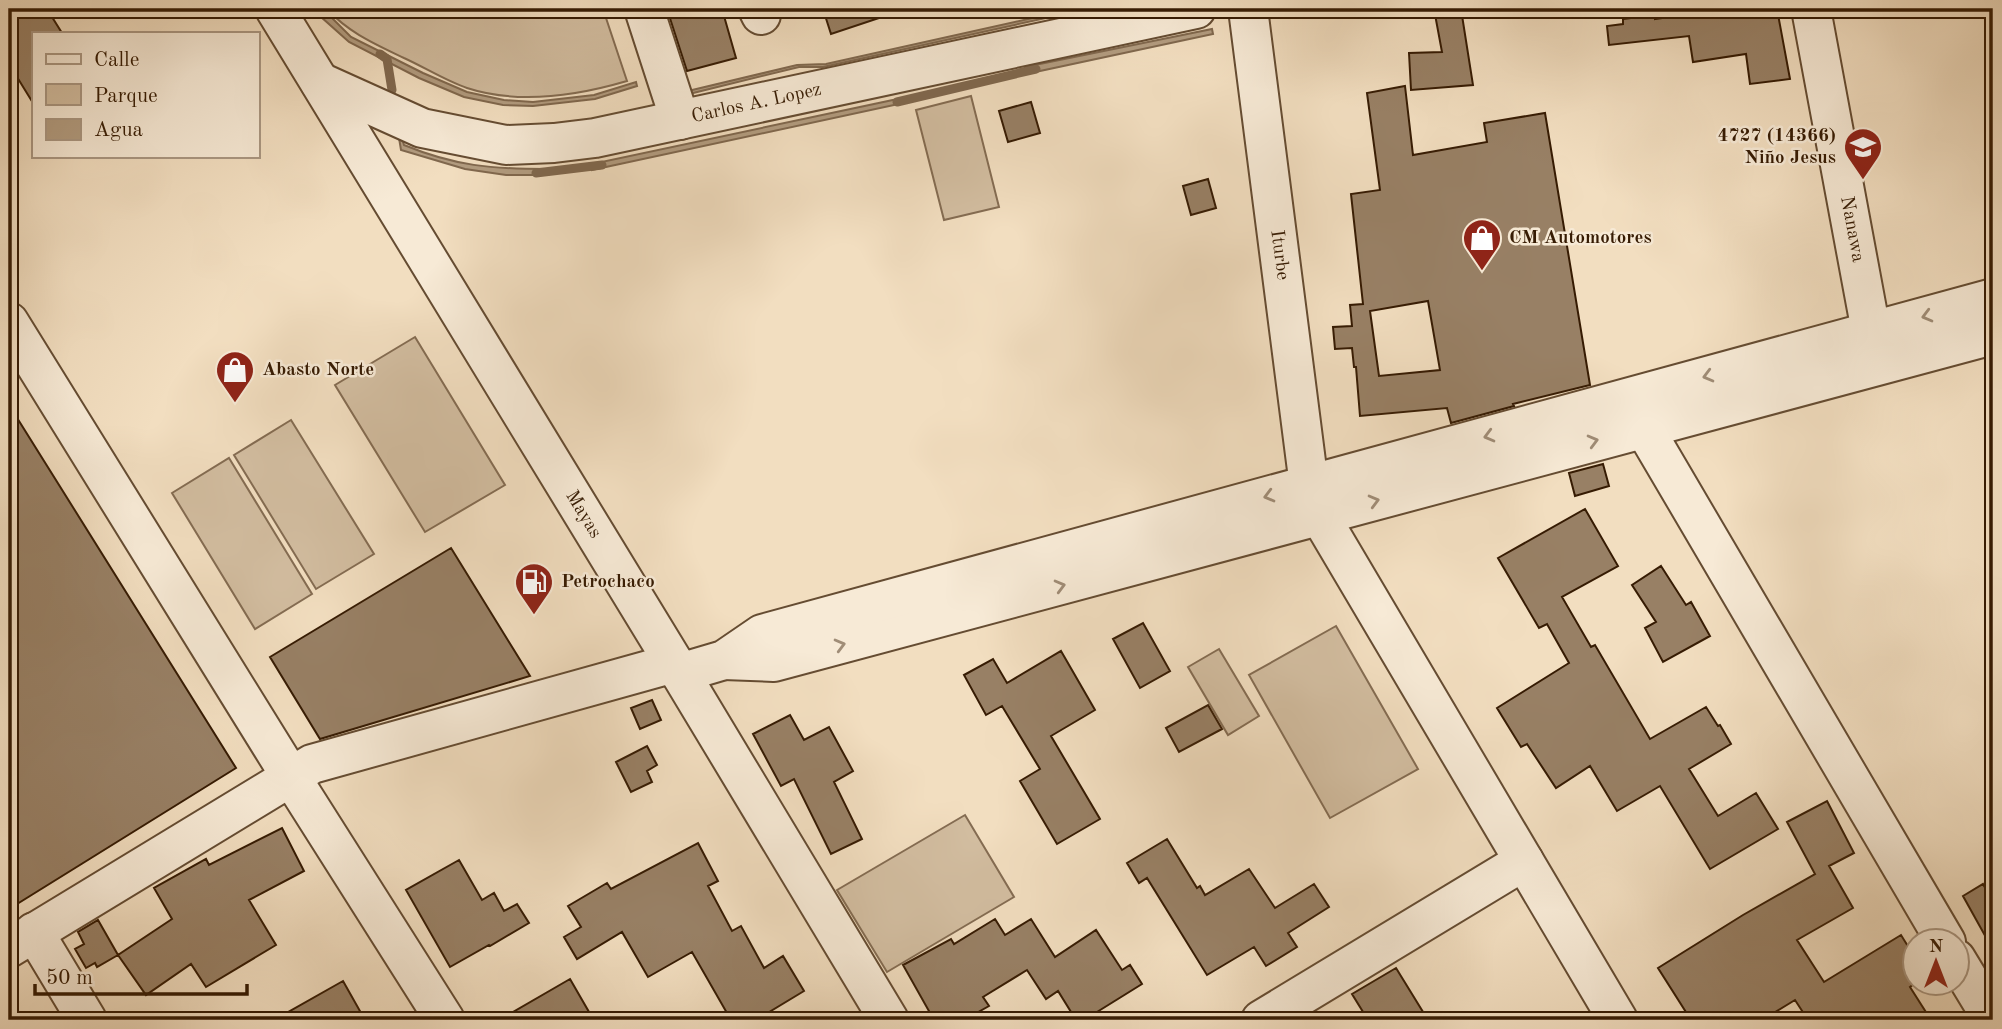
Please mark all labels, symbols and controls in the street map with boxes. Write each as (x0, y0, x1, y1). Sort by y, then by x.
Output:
legend (32, 32, 259, 158)
text: Calle (94, 50, 139, 71)
street label: Carlos A. Lopez (690, 80, 823, 127)
text: Parque (94, 86, 158, 107)
text: Agua (94, 120, 143, 141)
school or university icon: 4727 (14366) Niño Jesus (1842, 126, 1884, 181)
place label: 4727 (14366) Niño Jesus (1717, 127, 1836, 168)
street label: Nanawa (1837, 195, 1868, 264)
shop icon: CM Automotores (1461, 217, 1503, 272)
street label: Iturbe (1267, 229, 1292, 281)
place label: CM Automotores (1509, 229, 1652, 248)
one-way arrow (1922, 308, 1934, 322)
shop icon: Abasto Norte (214, 349, 256, 404)
place label: Abasto Norte (262, 361, 374, 380)
one-way arrow (1702, 368, 1714, 382)
one-way arrow (1483, 428, 1495, 442)
one-way arrow (1587, 435, 1599, 450)
street label: Mayas (562, 487, 605, 542)
one-way arrow (1263, 488, 1275, 503)
one-way arrow (1368, 495, 1380, 509)
fuel station icon: Petrochaco (513, 561, 555, 616)
place label: Petrochaco (561, 573, 655, 592)
one-way arrow (1053, 579, 1065, 594)
one-way arrow (834, 639, 846, 653)
north arrow (1900, 928, 1970, 998)
text: N (1929, 938, 1944, 957)
scale bar (35, 952, 247, 996)
text: 50 m (46, 968, 93, 989)

